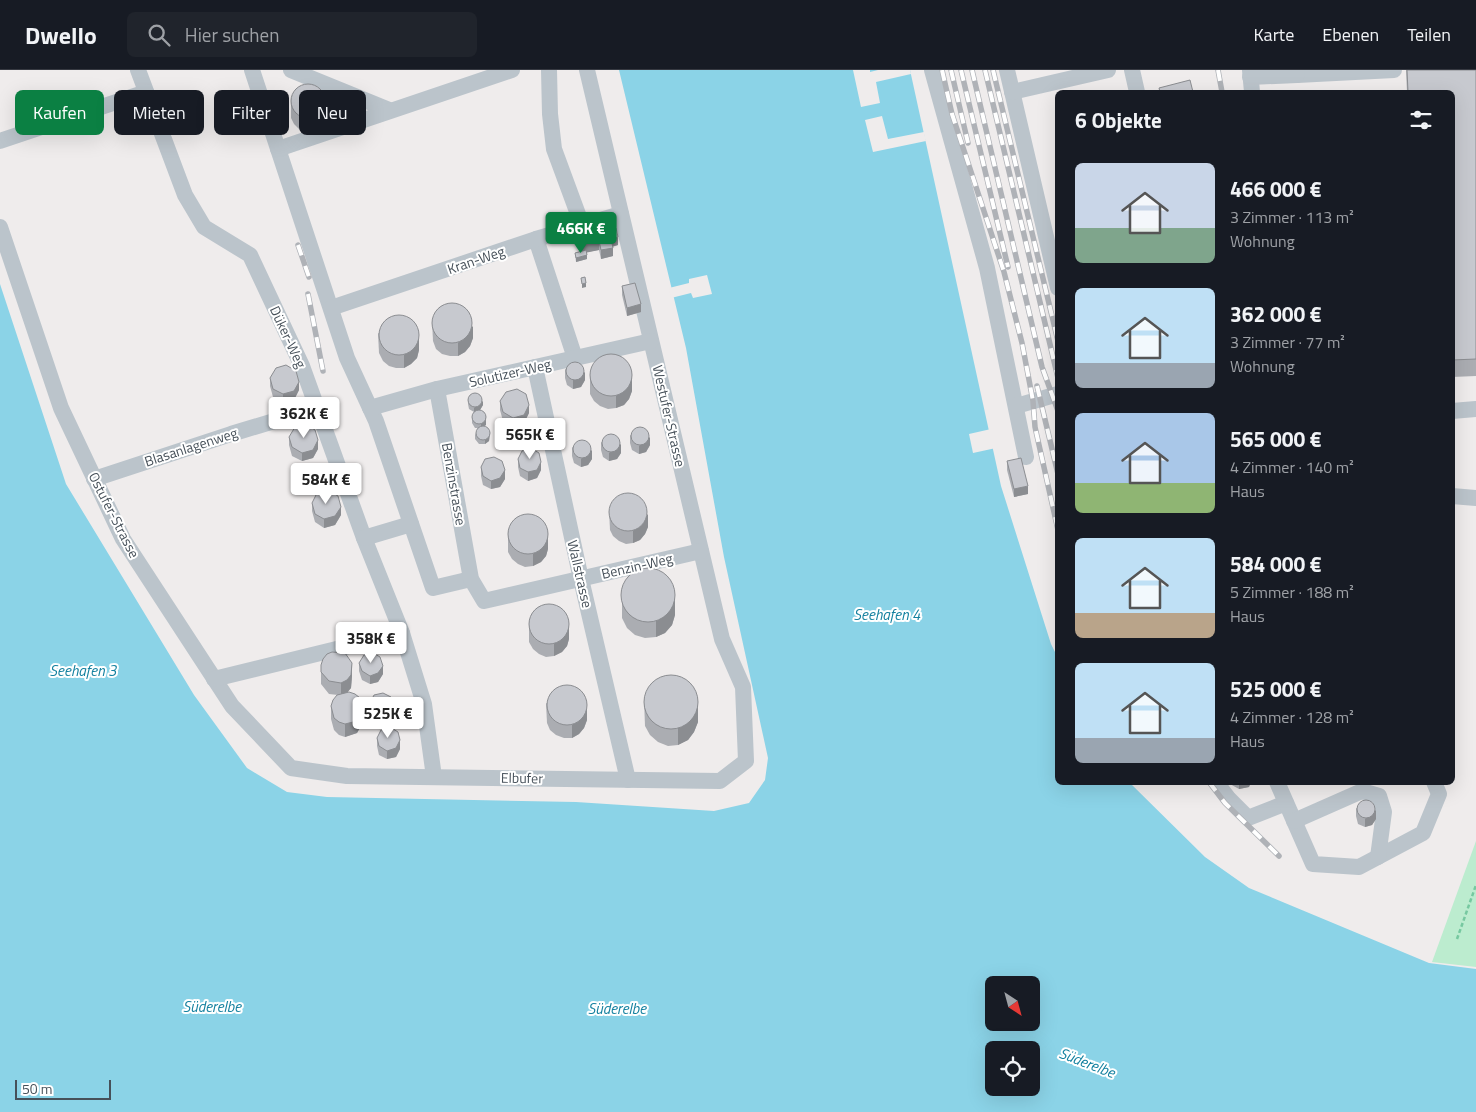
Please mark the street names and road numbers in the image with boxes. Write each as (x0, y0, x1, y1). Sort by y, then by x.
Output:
street label: Kran-Weg (444, 240, 507, 279)
street label: Düker-Weg (265, 302, 312, 371)
street label: Solutizer-Weg (467, 353, 553, 392)
street label: Westufer-Strasse (648, 363, 691, 469)
street label: Blasanlagenweg (142, 422, 240, 471)
street label: Benzinstrasse (437, 441, 472, 527)
street label: Ostufer-Strasse (84, 468, 145, 561)
street label: Wallstrasse (562, 538, 598, 610)
street label: Benzin-Weg (599, 547, 675, 584)
street label: Elbufer (501, 767, 543, 788)

